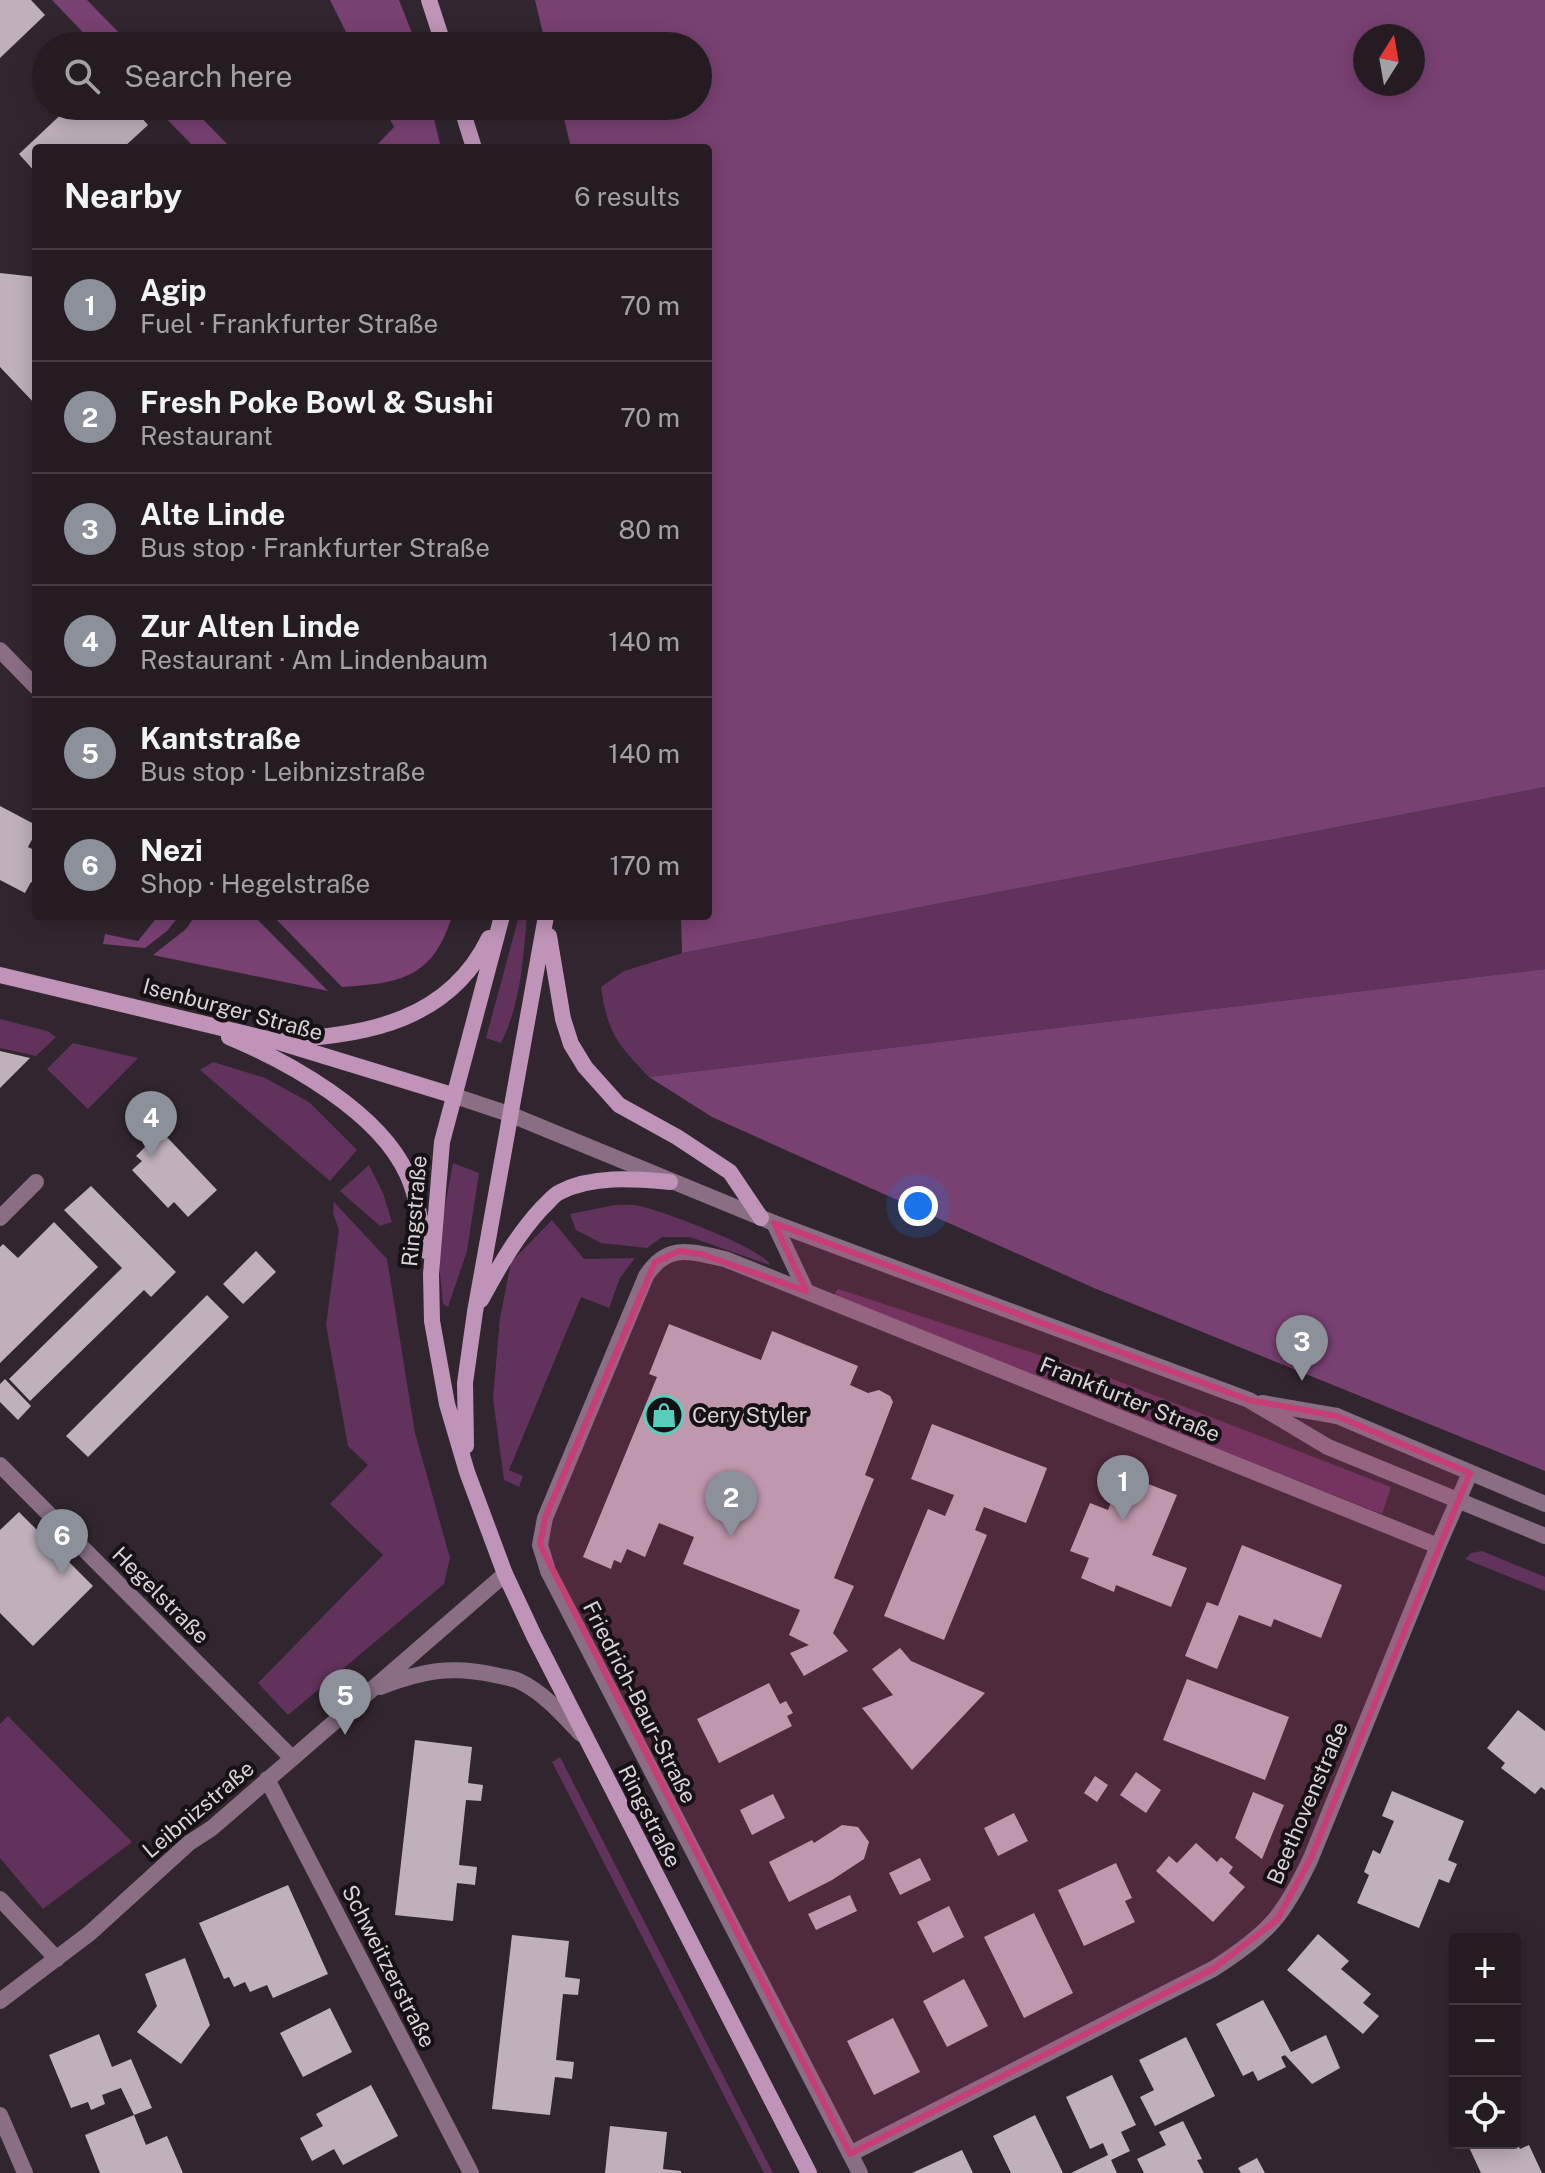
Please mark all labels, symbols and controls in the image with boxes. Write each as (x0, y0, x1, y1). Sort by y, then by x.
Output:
north arrow (1353, 24, 1425, 96)
search box (32, 32, 712, 120)
icon: search (60, 54, 104, 98)
text: Search here (124, 58, 292, 94)
text: Nearby (64, 176, 182, 216)
text: 6 results (574, 181, 680, 212)
text: Agip (140, 272, 207, 308)
text: 1 (84, 290, 96, 321)
text: 70 m (620, 290, 680, 321)
text: Fuel · Frankfurter Straße (140, 308, 438, 339)
text: Fresh Poke Bowl & Sushi (140, 384, 494, 420)
text: 2 (82, 402, 98, 433)
text: 70 m (620, 402, 680, 433)
text: Restaurant (140, 420, 273, 451)
text: Alte Linde (140, 496, 285, 532)
text: 3 (81, 514, 99, 545)
text: 80 m (619, 514, 680, 545)
text: Bus stop · Frankfurter Straße (140, 532, 490, 563)
text: Zur Alten Linde (140, 608, 360, 644)
text: 4 (81, 626, 99, 657)
text: 140 m (608, 626, 680, 657)
text: Restaurant · Am Lindenbaum (140, 644, 488, 675)
text: Kantstraße (140, 720, 301, 756)
text: 5 (81, 738, 99, 769)
text: 140 m (608, 738, 680, 769)
text: Bus stop · Leibnizstraße (140, 756, 425, 787)
text: Nezi (140, 832, 203, 868)
text: 6 (81, 850, 99, 881)
text: 170 m (610, 850, 680, 881)
text: Shop · Hegelstraße (140, 868, 370, 899)
street label: Isenburger Straße (140, 972, 326, 1046)
pin: 4 (125, 1091, 177, 1157)
street label: Ringstraße (396, 1154, 432, 1268)
your location (898, 1186, 938, 1226)
pin: 3 (1276, 1315, 1328, 1381)
street label: Frankfurter Straße (1036, 1351, 1224, 1447)
shop icon: Cery Styler (643, 1394, 685, 1436)
place label: Cery Styler (692, 1402, 807, 1428)
pin: 1 (1097, 1455, 1149, 1521)
pin: 2 (705, 1471, 757, 1537)
pin: 6 (36, 1509, 88, 1575)
street label: Hegelstraße (107, 1541, 215, 1649)
street label: Friedrich-Baur-Straße (578, 1597, 702, 1807)
pin: 5 (319, 1669, 371, 1735)
street label: Beethovenstraße (1261, 1718, 1353, 1888)
street label: Leibnizstraße (137, 1755, 259, 1863)
street label: Ringstraße (613, 1760, 687, 1872)
street label: Schweitzerstraße (337, 1880, 441, 2052)
map controls (1449, 1933, 1521, 2149)
button: + (1449, 1933, 1521, 2005)
button: − (1449, 2005, 1521, 2077)
button: locate (1449, 2077, 1521, 2149)

